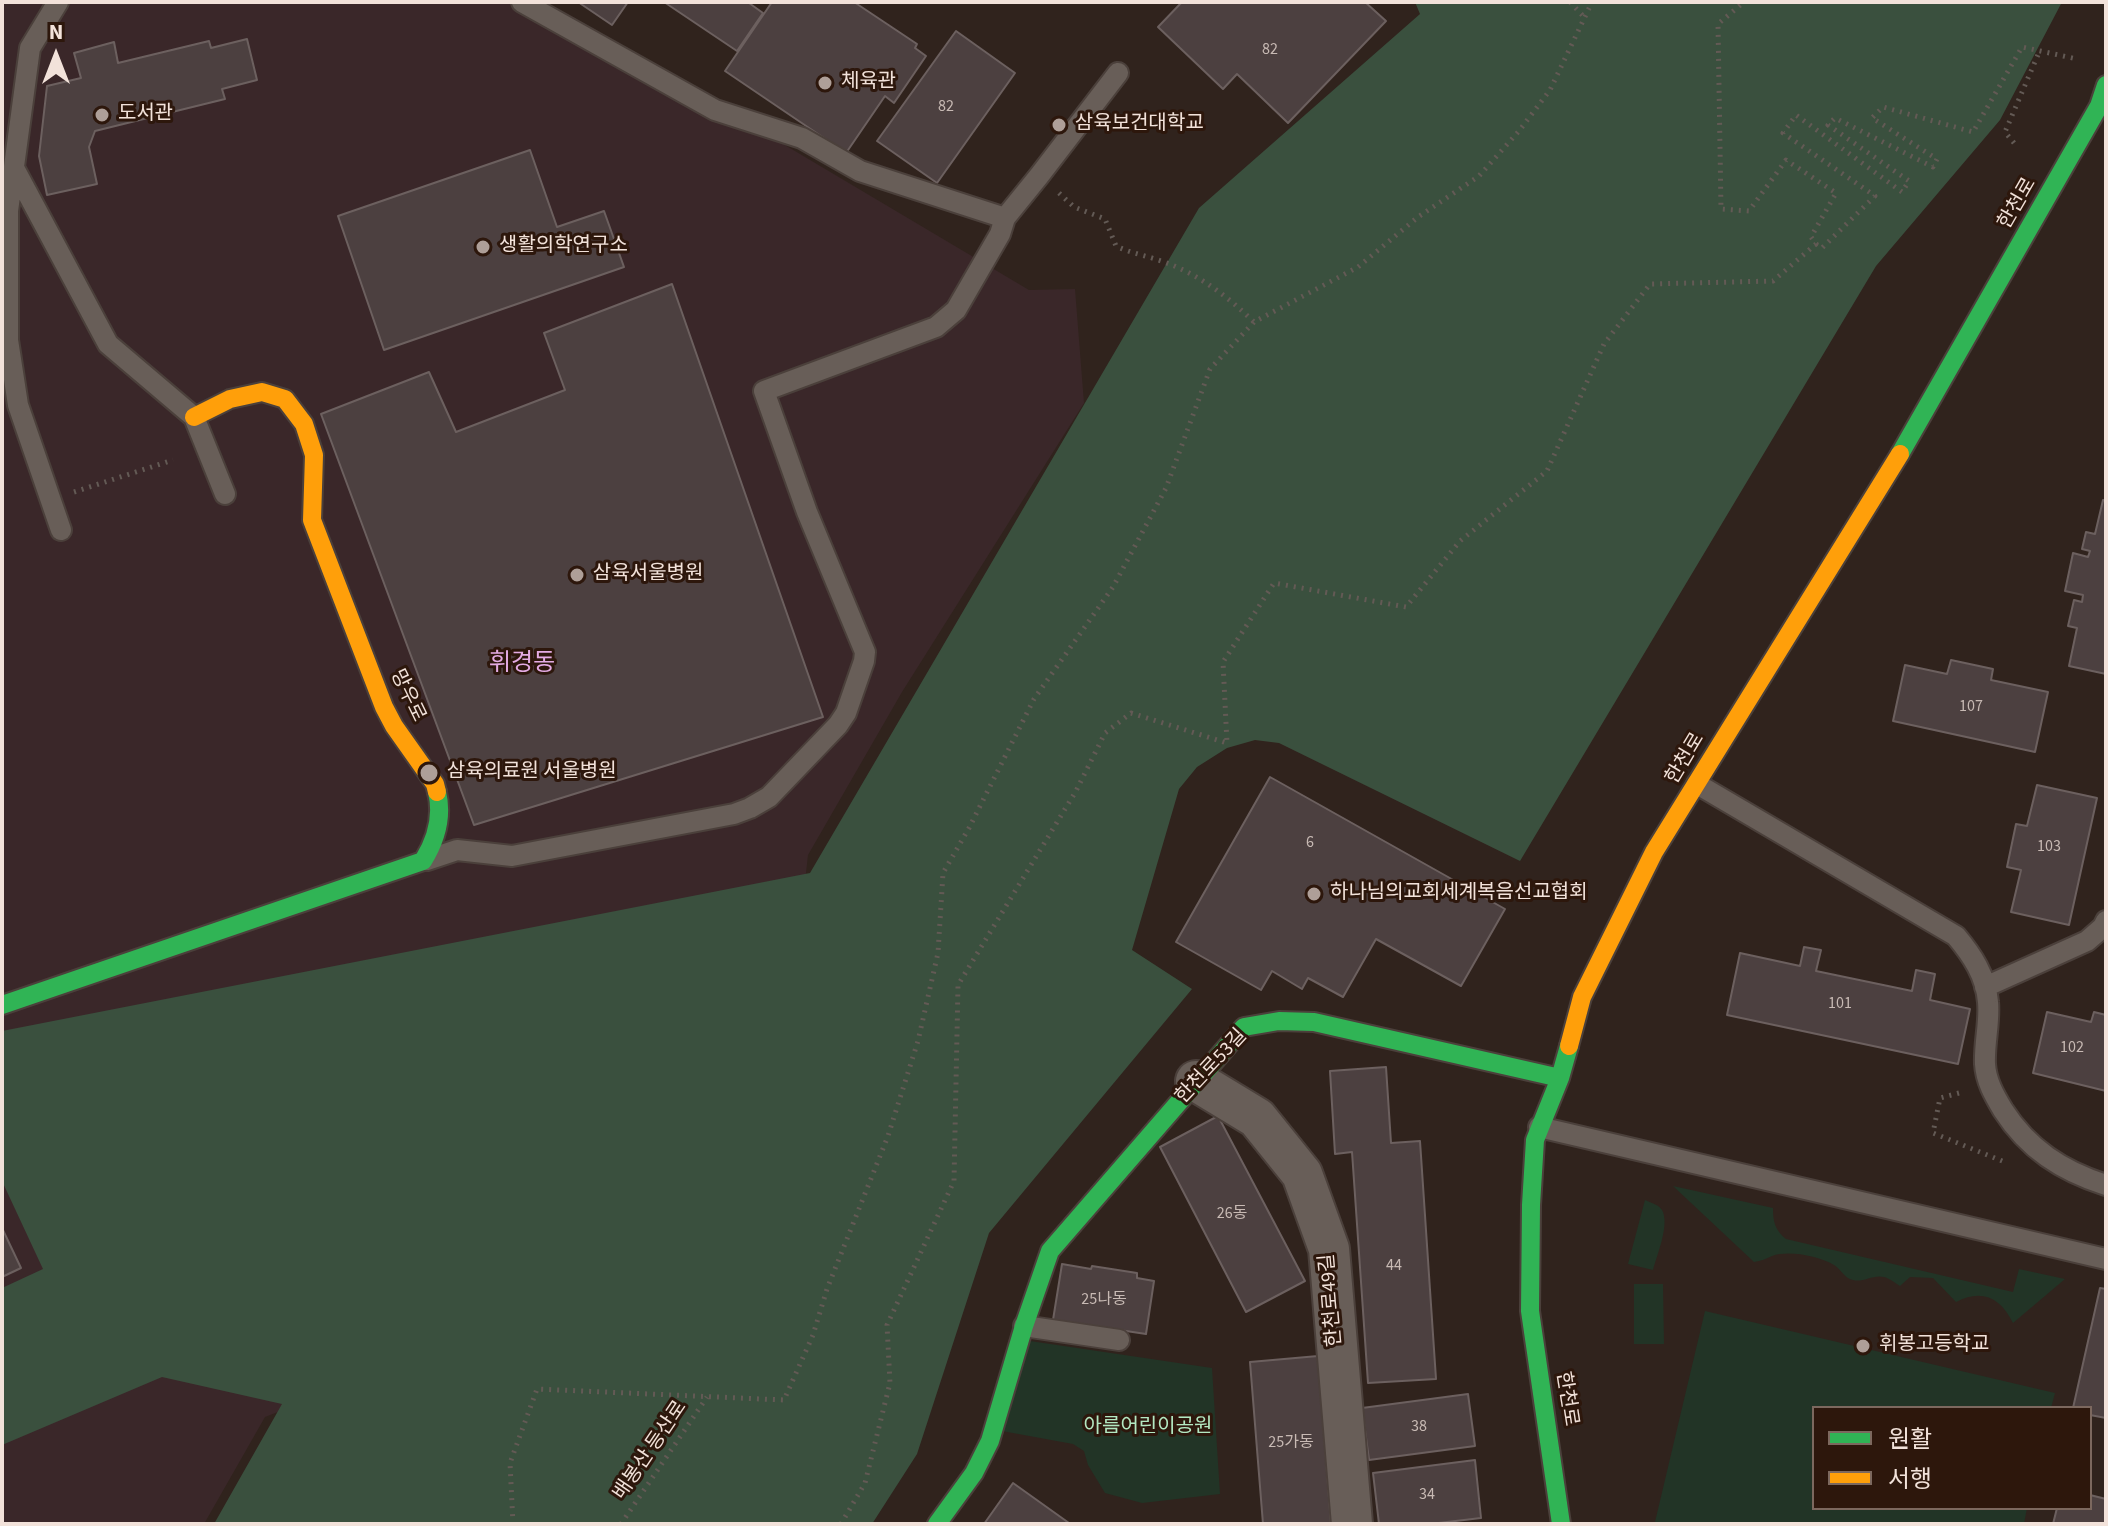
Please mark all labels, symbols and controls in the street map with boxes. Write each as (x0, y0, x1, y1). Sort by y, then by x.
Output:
north arrow (16, 16, 96, 96)
text: N (49, 16, 63, 48)
house number: 82 (1262, 40, 1278, 60)
place label: 체육관 (841, 71, 896, 95)
marker: 체육관 (816, 74, 834, 92)
house number: 82 (938, 97, 954, 117)
place label: 도서관 (118, 103, 173, 127)
marker: 도서관 (93, 106, 111, 124)
place label: 삼육보건대학교 (1075, 113, 1204, 137)
marker: 삼육보건대학교 (1050, 116, 1068, 134)
street label: 한천로 (1994, 174, 2042, 234)
place label: 생활의학연구소 (499, 235, 628, 259)
marker: 생활의학연구소 (474, 238, 492, 256)
place label: 삼육서울병원 (593, 563, 703, 587)
marker: 삼육서울병원 (568, 566, 586, 584)
district label: 휘경동 (489, 651, 555, 679)
street label: 망우로 (384, 666, 430, 726)
house number: 107 (1959, 697, 1983, 717)
street label: 한천로 (1661, 729, 1711, 789)
place label: 삼육의료원 서울병원 (447, 761, 617, 785)
marker: 삼육의료원 서울병원 (418, 762, 440, 784)
house number: 6 (1306, 833, 1314, 853)
house number: 103 (2037, 837, 2061, 857)
place label: 하나님의교회세계복음선교협회 (1330, 882, 1588, 906)
marker: 하나님의교회세계복음선교협회 (1305, 885, 1323, 903)
house number: 101 (1828, 994, 1852, 1014)
street label: 한천로53길 (1171, 1025, 1253, 1109)
house number: 102 (2060, 1038, 2084, 1058)
house number: 26동 (1217, 1204, 1247, 1224)
street label: 한천로49길 (1316, 1252, 1348, 1348)
house number: 44 (1386, 1256, 1402, 1276)
house number: 25나동 (1081, 1290, 1127, 1310)
place label: 휘봉고등학교 (1879, 1334, 1989, 1358)
marker: 휘봉고등학교 (1854, 1337, 1872, 1355)
street label: 한천로 (1550, 1370, 1582, 1428)
street label: 배봉산 등산로 (609, 1397, 693, 1505)
legend (1812, 1406, 2092, 1510)
park label: 아름어린이공원 (1084, 1416, 1212, 1440)
house number: 38 (1411, 1417, 1427, 1437)
text: 원활 (1888, 1422, 1932, 1457)
house number: 25가동 (1268, 1433, 1314, 1453)
text: 서행 (1888, 1462, 1932, 1497)
house number: 34 (1419, 1485, 1435, 1505)

